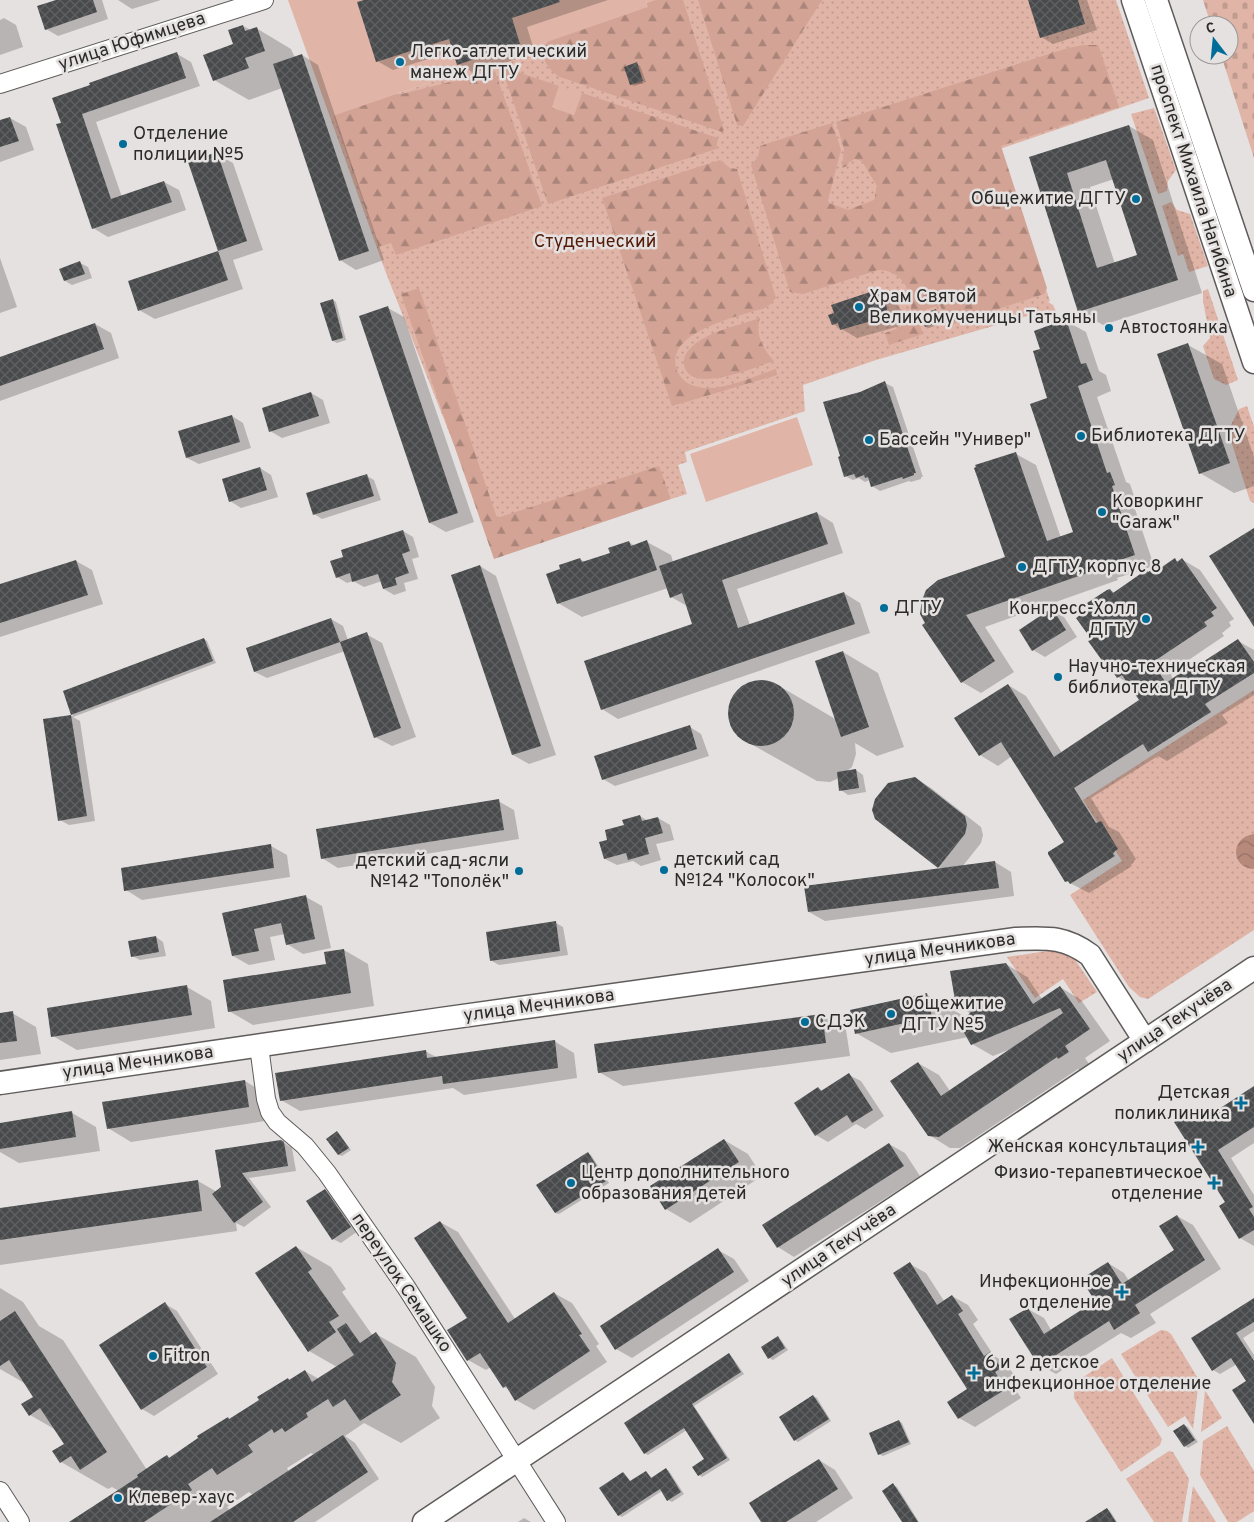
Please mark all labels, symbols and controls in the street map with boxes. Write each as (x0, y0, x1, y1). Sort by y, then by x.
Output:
street label: улица Юфимцева (56, 7, 208, 77)
north arrow (1189, 15, 1239, 65)
text: С (1204, 20, 1218, 38)
place label: Легко-атлетический манеж ДГТУ (410, 41, 587, 85)
marker: Легко-атлетический манеж ДГТУ (394, 56, 406, 68)
street label: проспект Михаила Нагибина (1144, 61, 1242, 301)
place label: Отделение полиции №5 (133, 123, 244, 167)
marker: Отделение полиции №5 (117, 138, 129, 150)
place label: Общежитие ДГТУ (971, 188, 1126, 211)
marker: Общежитие ДГТУ (1130, 193, 1142, 205)
park label: Студенческий (534, 231, 656, 254)
place label: Храм Святой Великомученицы Татьяны (869, 286, 1096, 330)
marker: Храм Святой Великомученицы Татьяны (853, 301, 865, 313)
place label: Автостоянка (1119, 317, 1228, 340)
marker: Автостоянка (1103, 322, 1115, 334)
place label: Библиотека ДГТУ (1091, 425, 1246, 448)
place label: Бассейн "Универ" (879, 429, 1031, 452)
marker: Библиотека ДГТУ (1075, 430, 1087, 442)
marker: Бассейн "Универ" (863, 434, 875, 446)
place label: Коворкинг "Gаraж" (1112, 491, 1204, 535)
marker: Коворкинг "Gаraж" (1096, 506, 1108, 518)
place label: ДГТУ, корпус 8 (1032, 556, 1161, 579)
marker: ДГТУ, корпус 8 (1016, 561, 1028, 573)
place label: ДГТУ (894, 597, 942, 620)
place label: Конгресс-Холл ДГТУ (1009, 598, 1136, 642)
marker: ДГТУ (878, 602, 890, 614)
marker: Конгресс-Холл ДГТУ (1140, 613, 1152, 625)
place label: Научно-техническая библиотека ДГТУ (1068, 656, 1246, 700)
marker: Научно-техническая библиотека ДГТУ (1052, 671, 1064, 683)
place label: детский сад №124 "Колосок" (674, 849, 815, 893)
place label: детский сад-ясли №142 "Тополёк" (355, 850, 509, 894)
marker: детский сад №124 "Колосок" (658, 864, 670, 876)
marker: детский сад-ясли №142 "Тополёк" (513, 865, 525, 877)
street label: улица Мечникова (863, 928, 1017, 972)
street label: улица Текучёва (1113, 974, 1237, 1068)
street label: улица Мечникова (462, 984, 616, 1028)
place label: Общежитие ДГТУ №5 (901, 993, 1004, 1037)
marker: Общежитие ДГТУ №5 (885, 1008, 897, 1020)
place label: СДЭК (815, 1011, 866, 1034)
marker: СДЭК (799, 1016, 811, 1028)
street label: улица Мечникова (61, 1041, 215, 1085)
place label: Детская поликлиника (1114, 1082, 1230, 1126)
marker: Детская поликлиника (1234, 1096, 1248, 1110)
place label: Женская консультация (988, 1136, 1187, 1159)
marker: Женская консультация (1191, 1140, 1205, 1154)
place label: Центр дополнительного образования детей (581, 1162, 790, 1206)
place label: Физио-терапевтическое отделение (994, 1162, 1203, 1206)
marker: Физио-терапевтическое отделение (1207, 1176, 1221, 1190)
marker: Центр дополнительного образования детей (565, 1177, 577, 1189)
street label: улица Текучёва (777, 1199, 901, 1293)
street label: переулок Семашко (346, 1209, 456, 1357)
place label: Инфекционное отделение (979, 1271, 1111, 1315)
marker: Инфекционное отделение (1115, 1285, 1129, 1299)
place label: Fitron (163, 1345, 210, 1368)
marker: Fitron (147, 1350, 159, 1362)
place label: 6 и 2 детское инфекционное отделение (985, 1352, 1211, 1396)
marker: 6 и 2 детское инфекционное отделение (967, 1366, 981, 1380)
place label: Клевер-хаус (128, 1487, 235, 1510)
marker: Клевер-хаус (112, 1492, 124, 1504)

